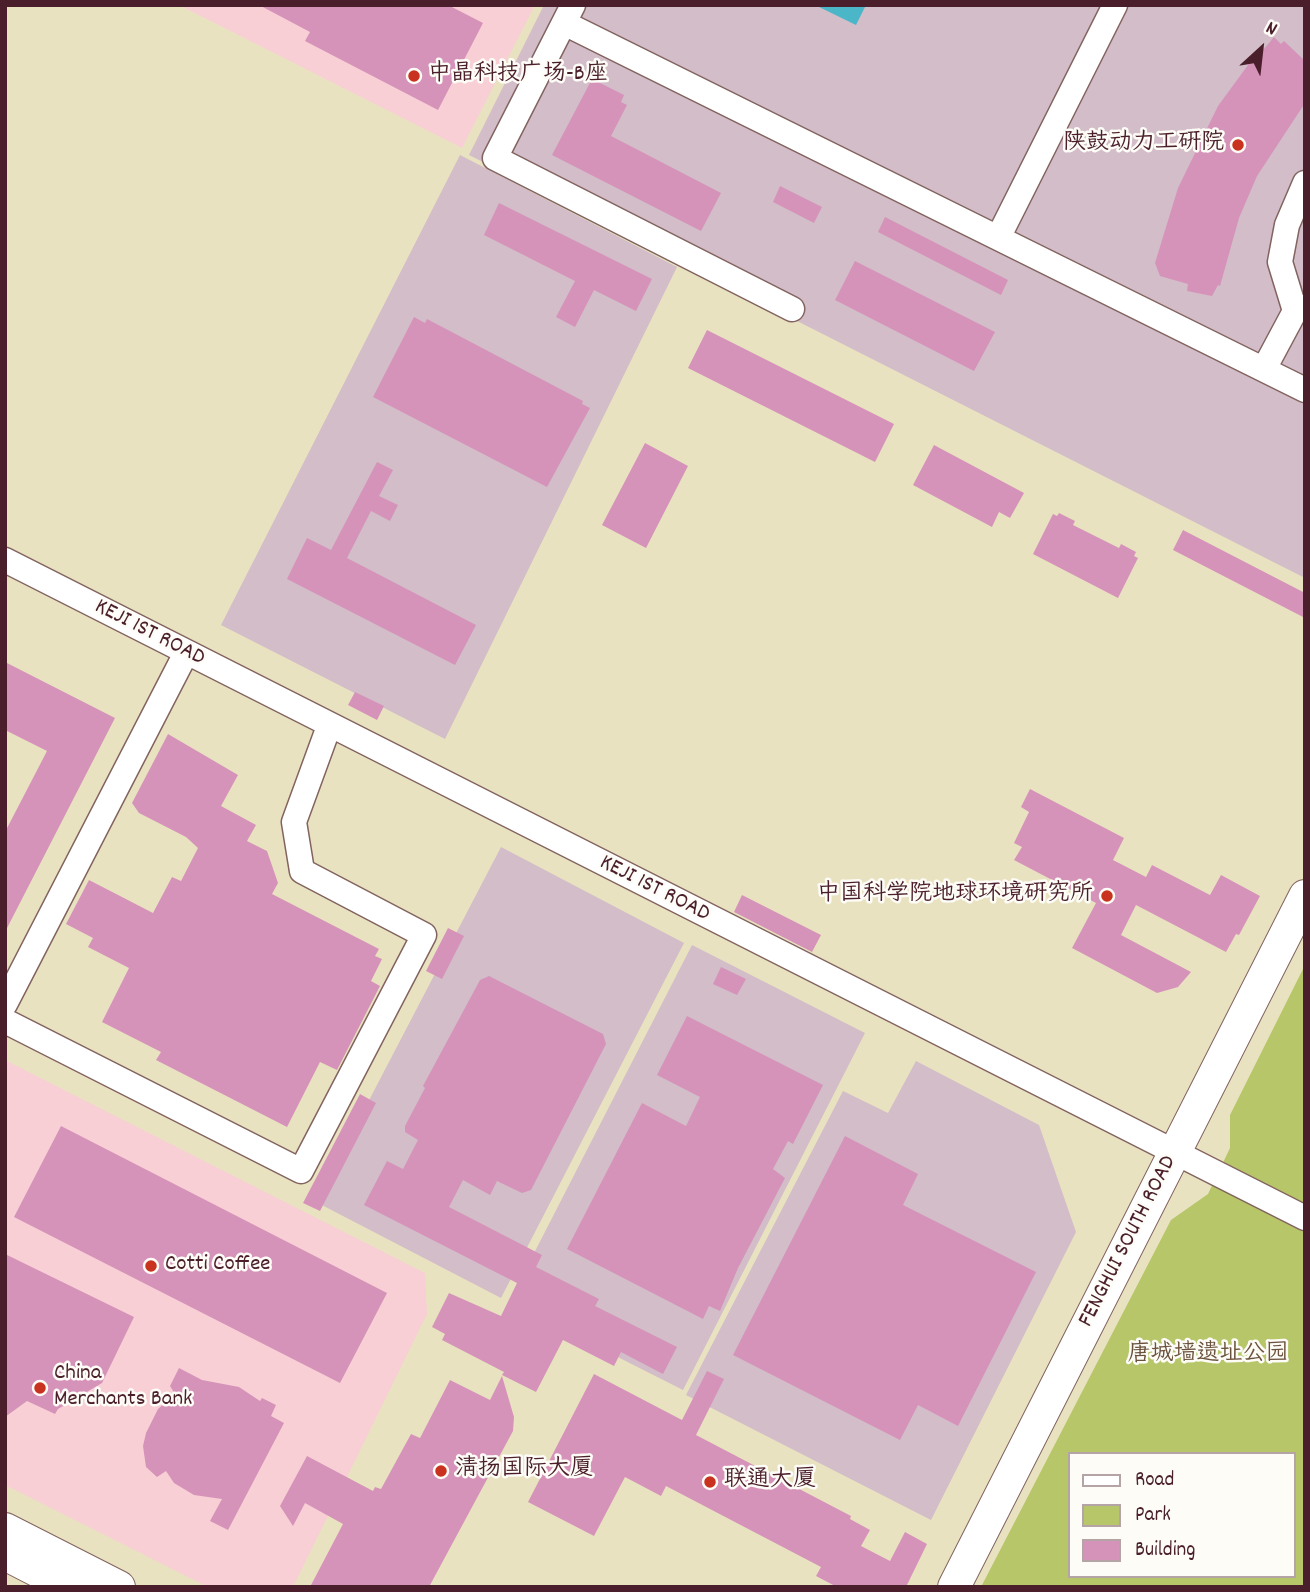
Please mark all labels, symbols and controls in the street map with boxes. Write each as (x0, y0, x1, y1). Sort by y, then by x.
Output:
north arrow (1226, 14, 1296, 84)
text: N (1260, 16, 1281, 44)
place label: 中晶科技广场-B座 (428, 62, 608, 90)
marker: 中晶科技广场-B座 (406, 68, 422, 84)
place label: 陕鼓动力工研院 (1063, 131, 1224, 159)
marker: 陕鼓动力工研院 (1230, 137, 1246, 153)
street label: KEJI 1ST ROAD (89, 594, 209, 674)
street label: KEJI 1ST ROAD (594, 850, 714, 930)
place label: 中国科学院地球环境研究所 (817, 882, 1093, 910)
marker: 中国科学院地球环境研究所 (1099, 888, 1115, 904)
street label: FENGHUI SOUTH ROAD (1074, 1152, 1184, 1332)
place label: Cotti Coffee (165, 1252, 270, 1280)
marker: Cotti Coffee (143, 1258, 159, 1274)
park label: 唐城墙遗址公园 (1128, 1342, 1288, 1370)
place label: China Merchants Bank (54, 1361, 193, 1415)
marker: China Merchants Bank (32, 1380, 48, 1396)
legend (1068, 1452, 1296, 1578)
place label: 清扬国际大厦 (455, 1457, 593, 1485)
marker: 清扬国际大厦 (433, 1463, 449, 1479)
text: Road (1135, 1466, 1174, 1496)
place label: 联通大厦 (724, 1468, 816, 1496)
marker: 联通大厦 (702, 1474, 718, 1490)
text: Park (1135, 1501, 1171, 1531)
text: Building (1135, 1536, 1195, 1566)

